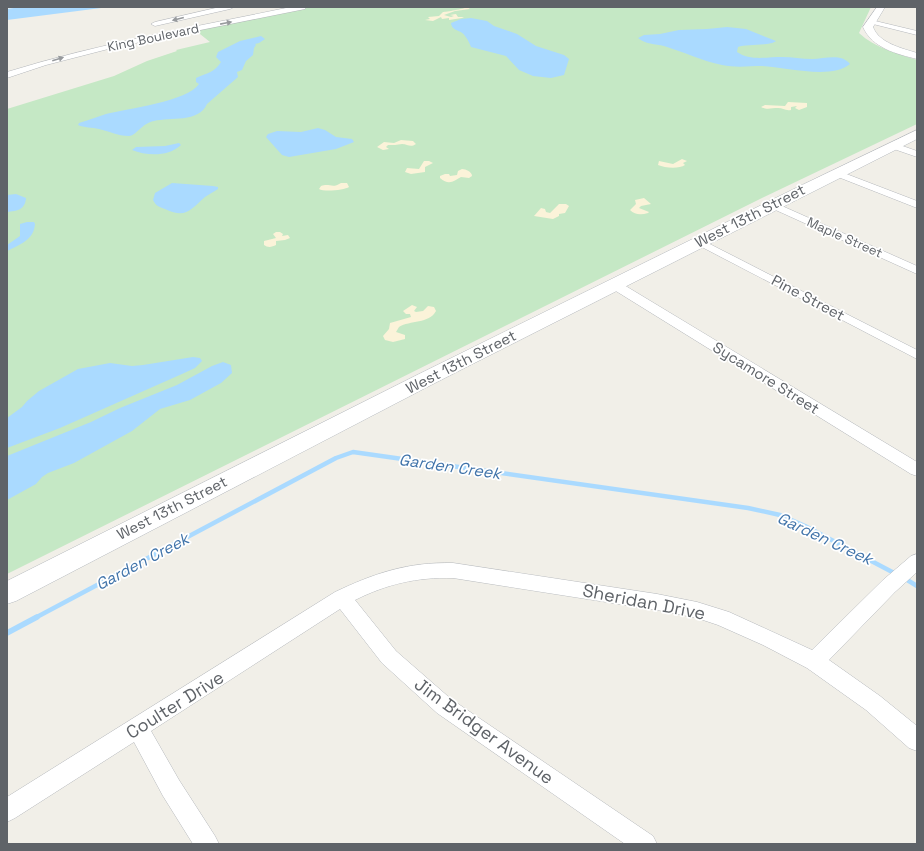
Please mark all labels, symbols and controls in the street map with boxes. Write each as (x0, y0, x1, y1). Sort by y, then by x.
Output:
one-way arrow (172, 16, 185, 22)
street label: King Boulevard (106, 19, 201, 56)
one-way arrow (220, 19, 232, 25)
one-way arrow (52, 56, 64, 62)
street label: West 13th Street (691, 179, 808, 252)
street label: Maple Street (804, 213, 885, 262)
street label: Pine Street (768, 270, 848, 325)
street label: West 13th Street (402, 325, 519, 398)
street label: Sycamore Street (709, 337, 823, 418)
water label: Garden Creek (398, 449, 505, 484)
street label: West 13th Street (113, 471, 230, 544)
water label: Garden Creek (774, 507, 878, 571)
water label: Garden Creek (92, 527, 195, 595)
street label: Sheridan Drive (581, 578, 707, 625)
street label: Coulter Drive (121, 665, 228, 744)
street label: Jim Bridger Avenue (410, 672, 559, 789)

